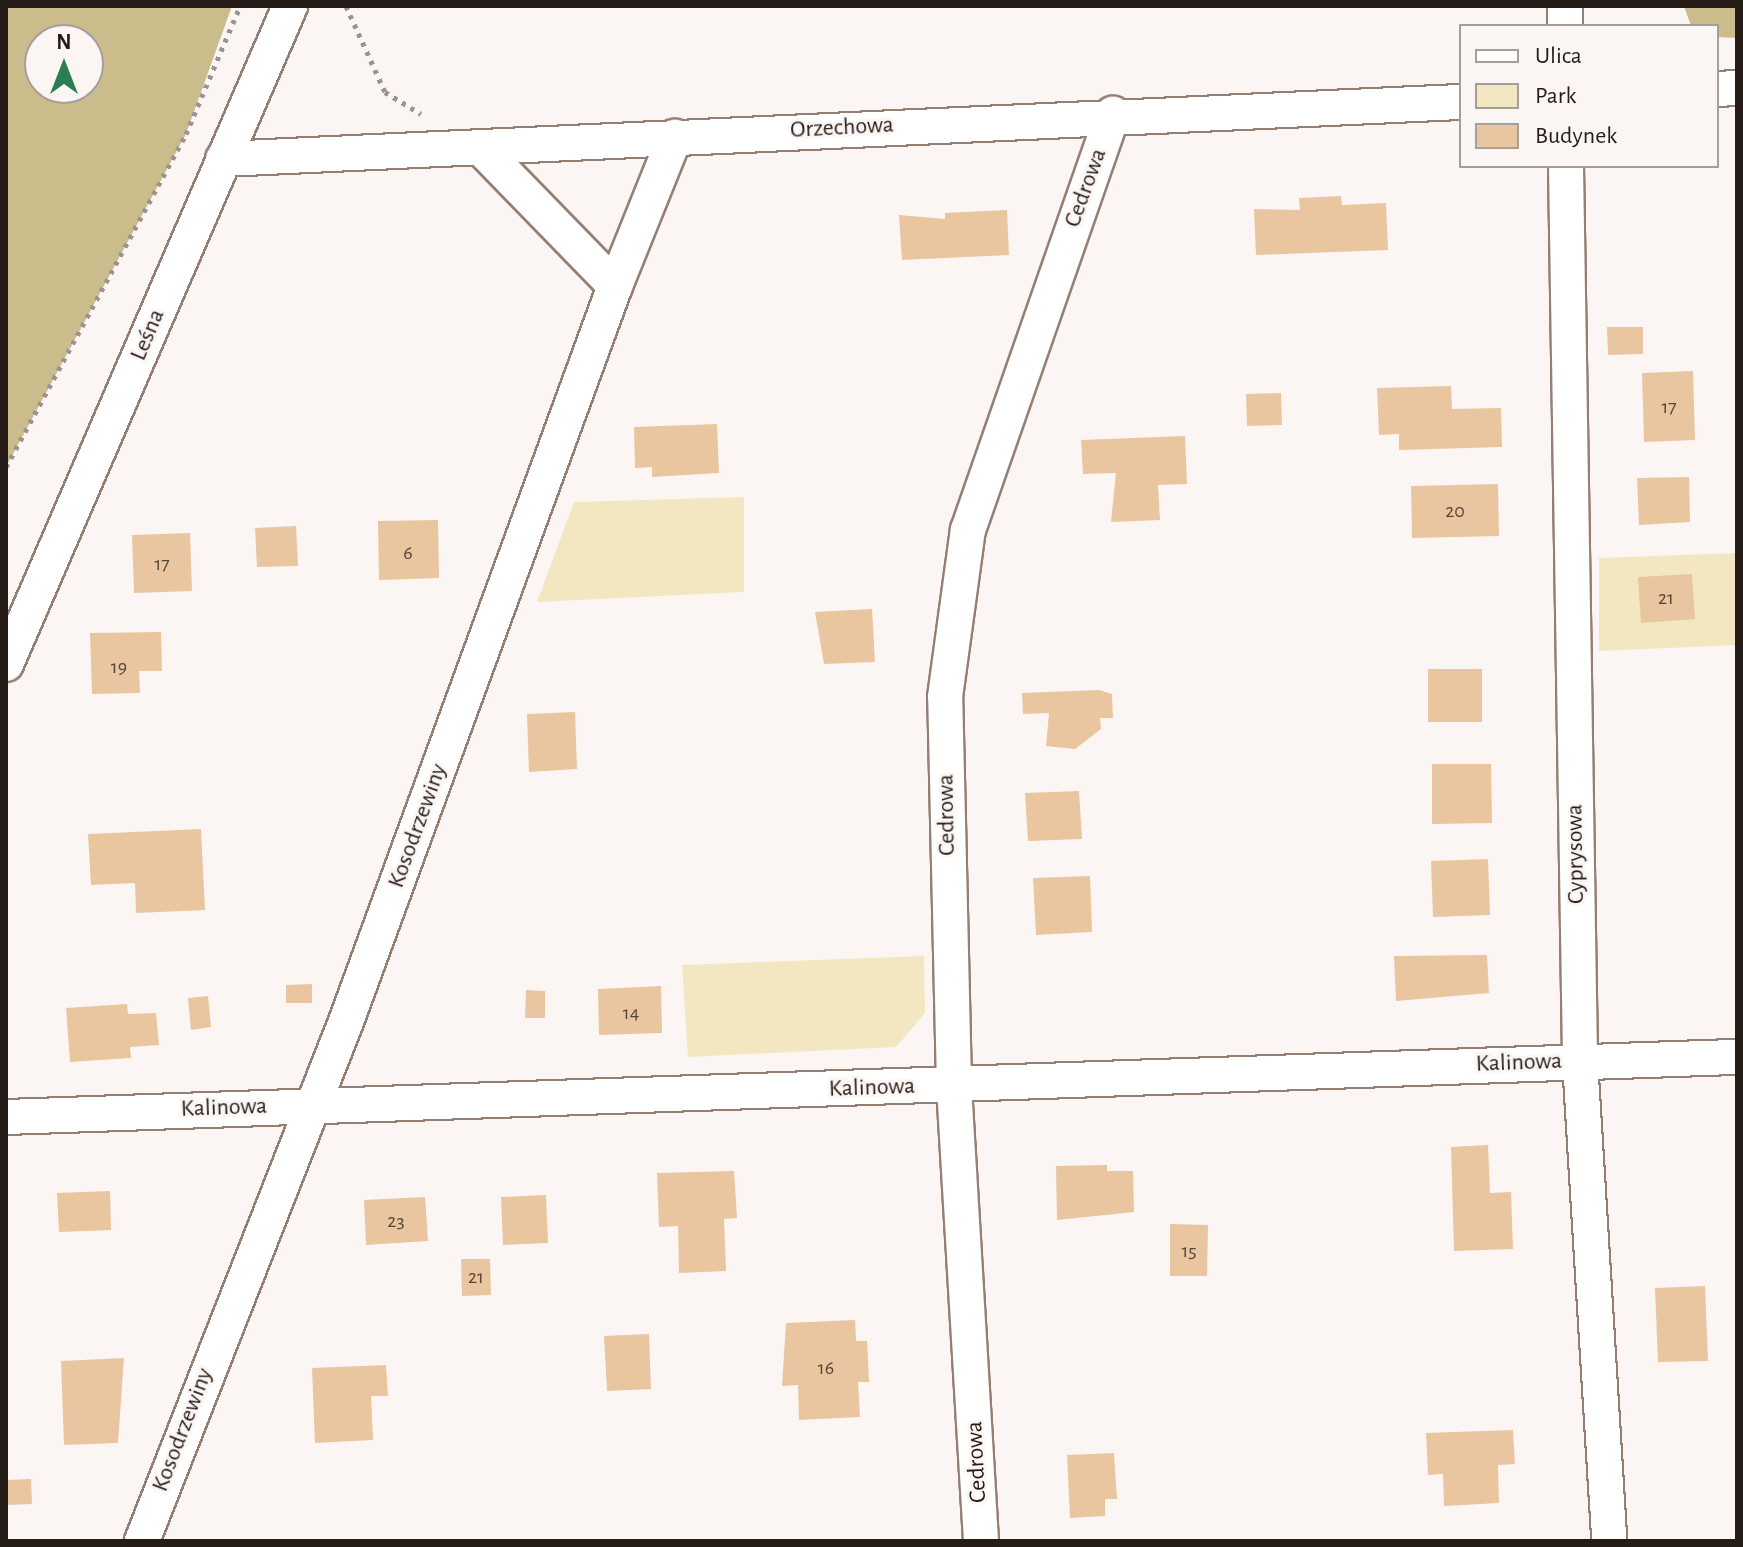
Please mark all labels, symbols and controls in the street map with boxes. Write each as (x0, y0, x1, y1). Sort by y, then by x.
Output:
north arrow (24, 24, 104, 104)
legend (1459, 24, 1719, 168)
text: N (56, 31, 72, 53)
text: Ulica (1535, 44, 1582, 68)
text: Park (1535, 84, 1576, 108)
street label: Orzechowa (789, 111, 895, 145)
text: Budynek (1535, 124, 1617, 148)
street label: Cedrowa (1059, 145, 1113, 231)
street label: Leśna (124, 305, 172, 365)
house number: 17 (1661, 395, 1677, 419)
house number: 20 (1445, 499, 1465, 523)
house number: 6 (403, 541, 413, 565)
house number: 17 (154, 552, 170, 576)
house number: 21 (1658, 586, 1674, 610)
house number: 19 (111, 655, 127, 679)
street label: Kosodrzewiny (382, 760, 454, 892)
street label: Cedrowa (932, 774, 962, 856)
street label: Cyprysowa (1561, 804, 1591, 904)
house number: 14 (623, 1001, 639, 1025)
street label: Kalinowa (1475, 1047, 1563, 1079)
street label: Kalinowa (828, 1072, 916, 1104)
street label: Kalinowa (180, 1092, 268, 1124)
house number: 23 (387, 1209, 405, 1233)
house number: 15 (1181, 1239, 1197, 1263)
house number: 21 (468, 1265, 484, 1289)
house number: 16 (818, 1356, 834, 1380)
street label: Kosodrzewiny (146, 1364, 220, 1496)
street label: Cedrowa (960, 1421, 994, 1503)

